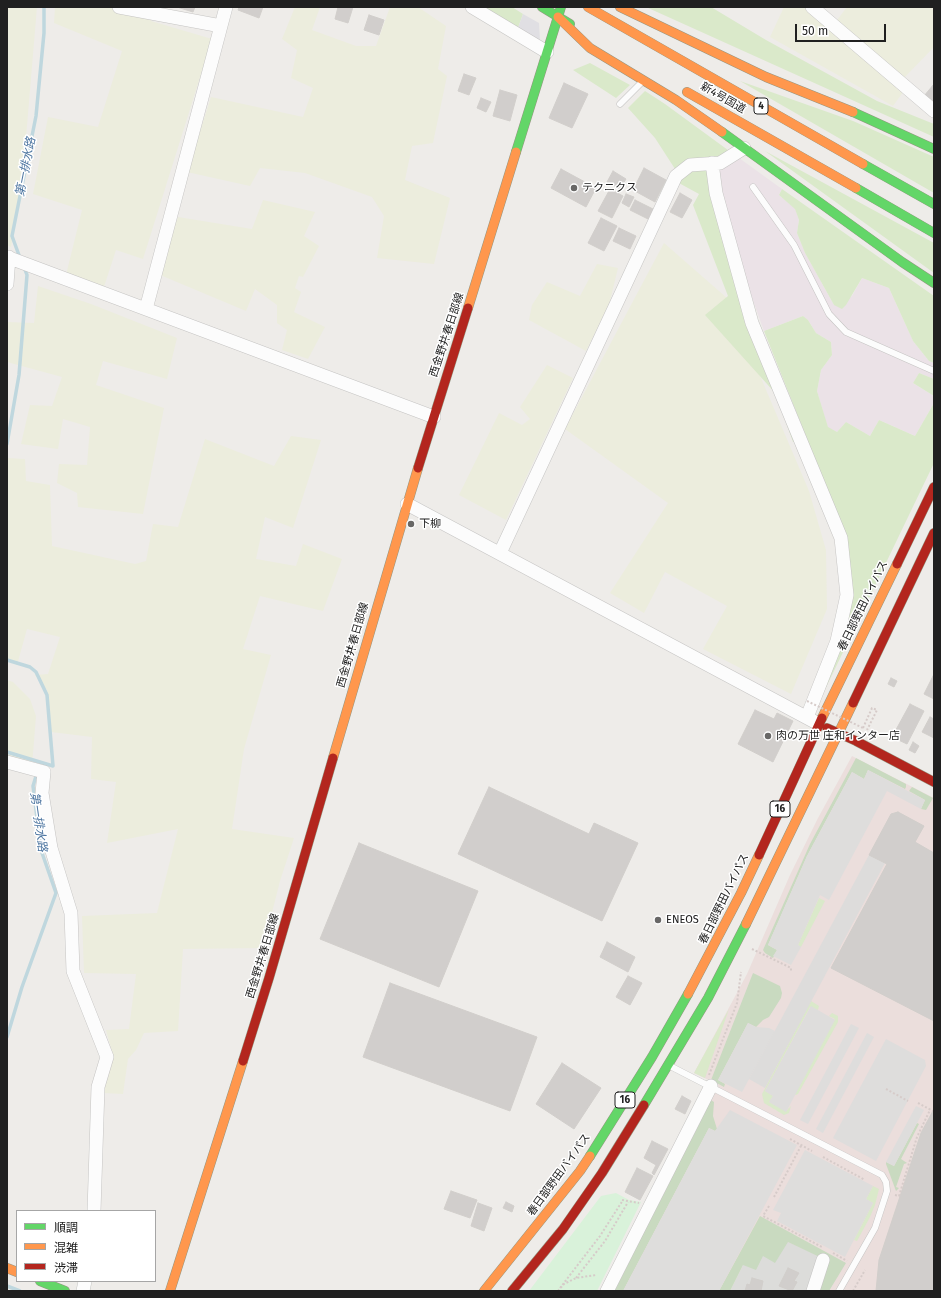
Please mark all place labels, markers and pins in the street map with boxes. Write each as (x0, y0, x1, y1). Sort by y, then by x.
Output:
place label: テクニクス (582, 181, 637, 195)
marker: テクニクス (569, 183, 579, 193)
place label: 下柳 (419, 517, 441, 531)
marker: 下柳 (406, 519, 416, 529)
place label: 肉の万世 庄和インター店 (776, 729, 900, 743)
marker: 肉の万世 庄和インター店 (763, 731, 773, 741)
place label: ENEOS (666, 913, 699, 927)
marker: ENEOS (653, 915, 663, 925)

